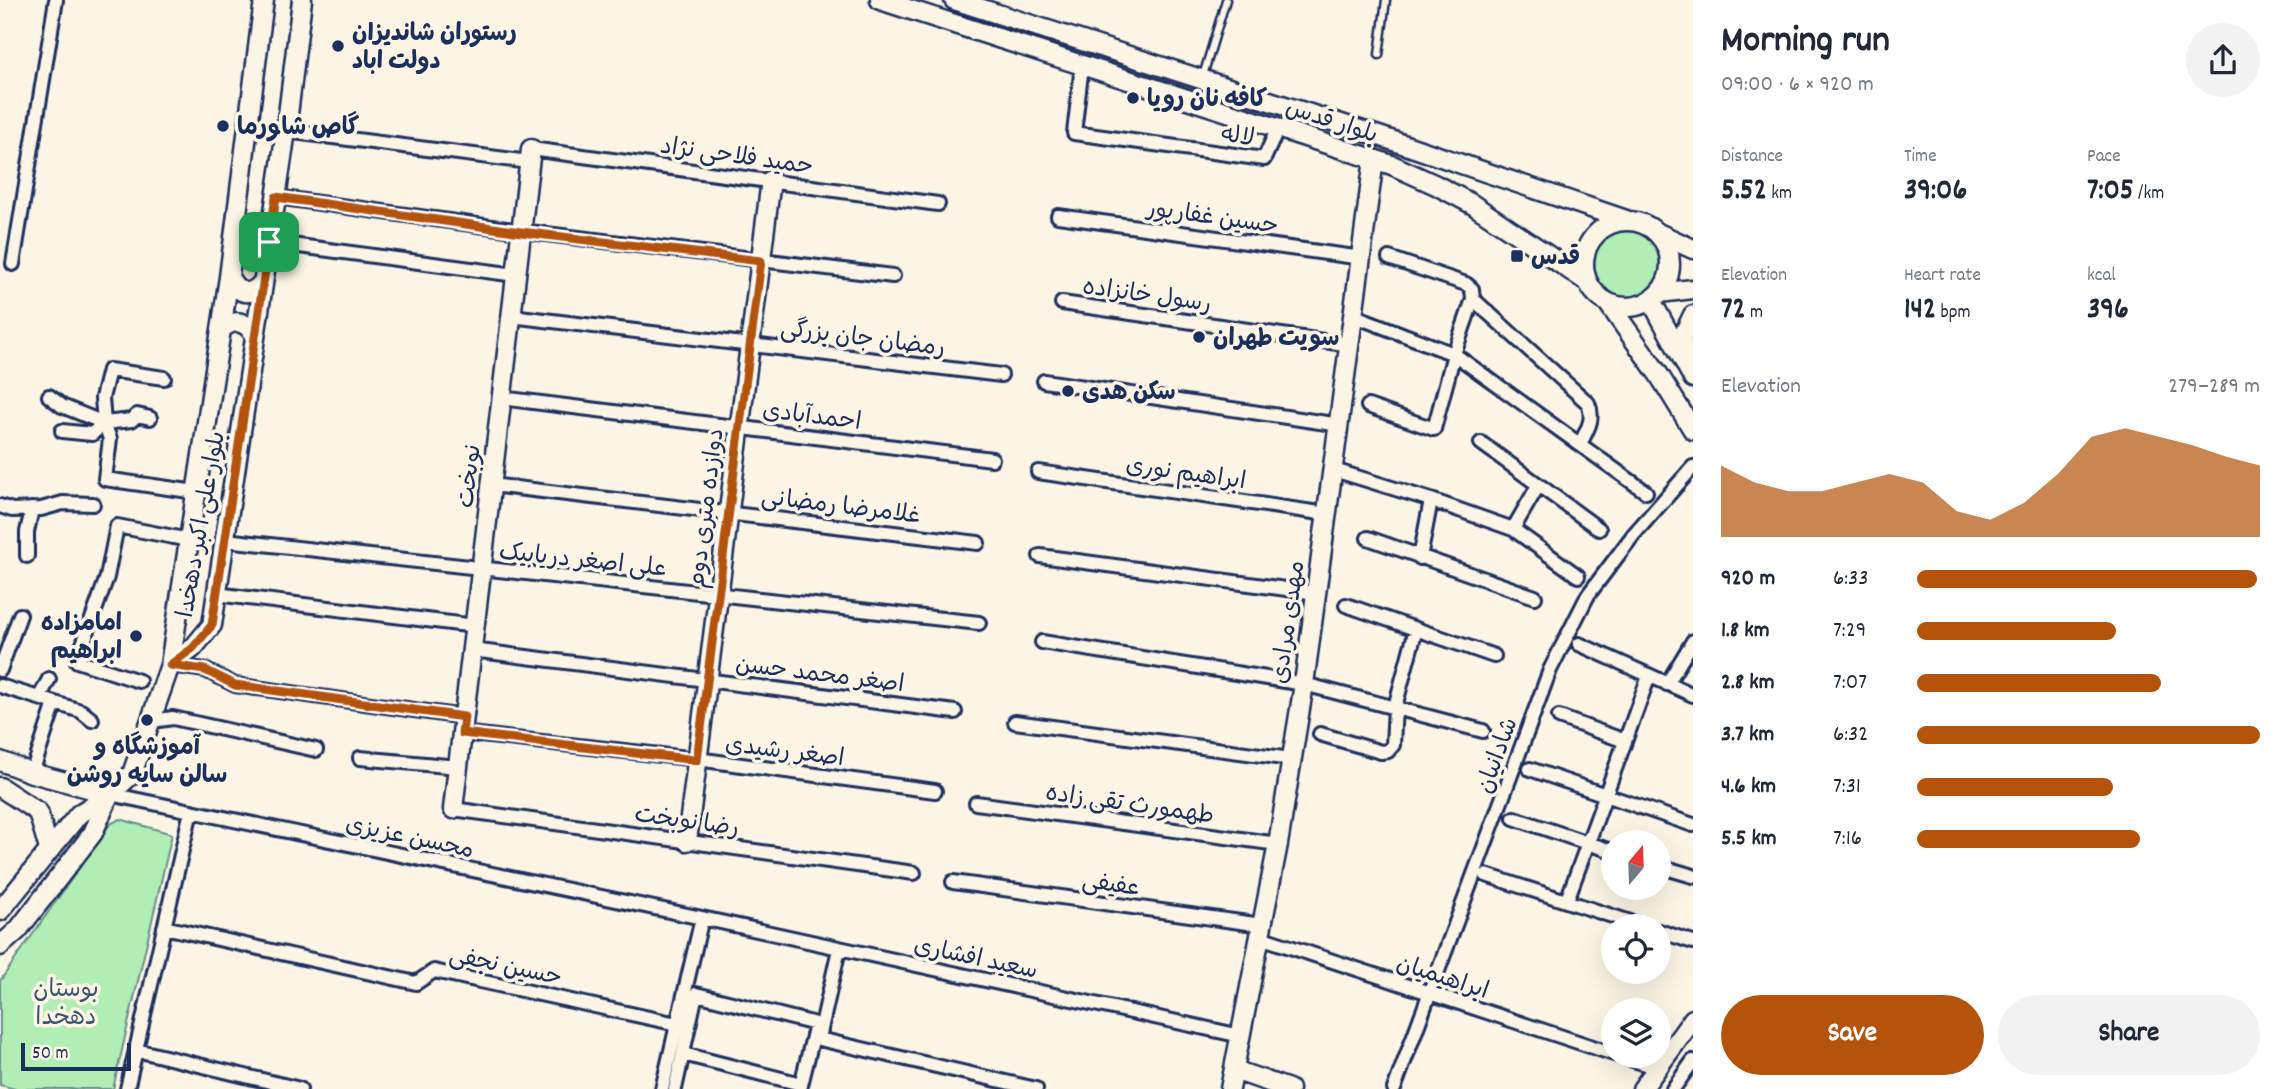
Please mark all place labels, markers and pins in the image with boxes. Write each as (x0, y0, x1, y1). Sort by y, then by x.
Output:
place label: رستوران شاندیزان دولت اباد (352, 18, 517, 80)
marker: رستوران شاندیزان دولت اباد (330, 38, 346, 54)
place label: کافه نان رویا (1147, 84, 1267, 118)
marker: کافه نان رویا (1125, 90, 1141, 106)
place label: گاص شاورما (237, 111, 359, 146)
marker: گاص شاورما (215, 118, 231, 134)
pin (239, 212, 299, 272)
place label: قدس (1531, 242, 1580, 276)
marker: قدس (1509, 248, 1525, 264)
place label: سويت طهران (1213, 323, 1340, 357)
marker: سويت طهران (1191, 329, 1207, 345)
place label: سكن هدى (1082, 377, 1176, 411)
marker: سكن هدى (1060, 383, 1076, 399)
place label: امامزاده ابراهیم (41, 608, 122, 670)
marker: امامزاده ابراهیم (128, 628, 144, 644)
marker: آموزشگاه و سالن سایه روشن (139, 712, 155, 728)
place label: آموزشگاه و سالن سایه روشن (67, 731, 227, 794)

